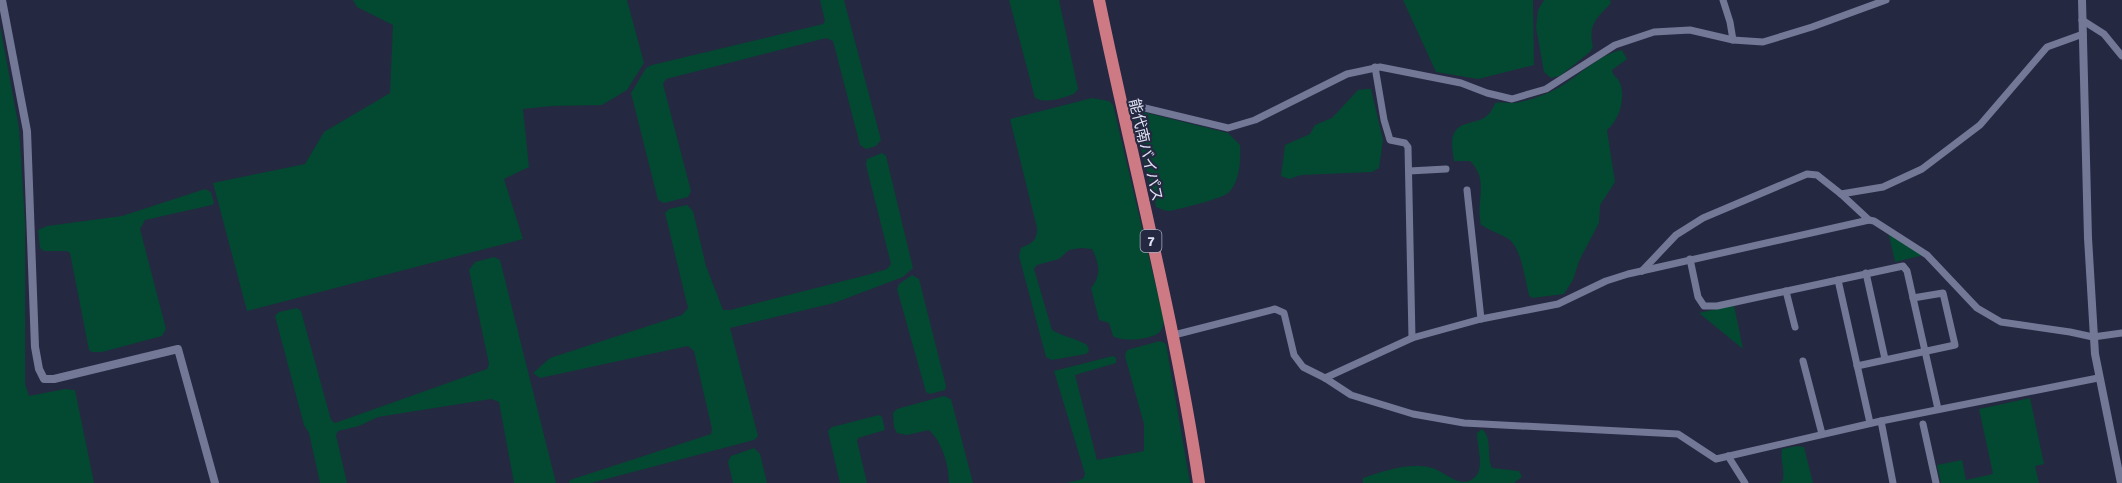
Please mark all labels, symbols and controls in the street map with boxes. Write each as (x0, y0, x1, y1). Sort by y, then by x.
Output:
street label: 能代南バイパス (1125, 97, 1167, 203)
road number: 7 (1140, 230, 1162, 252)

